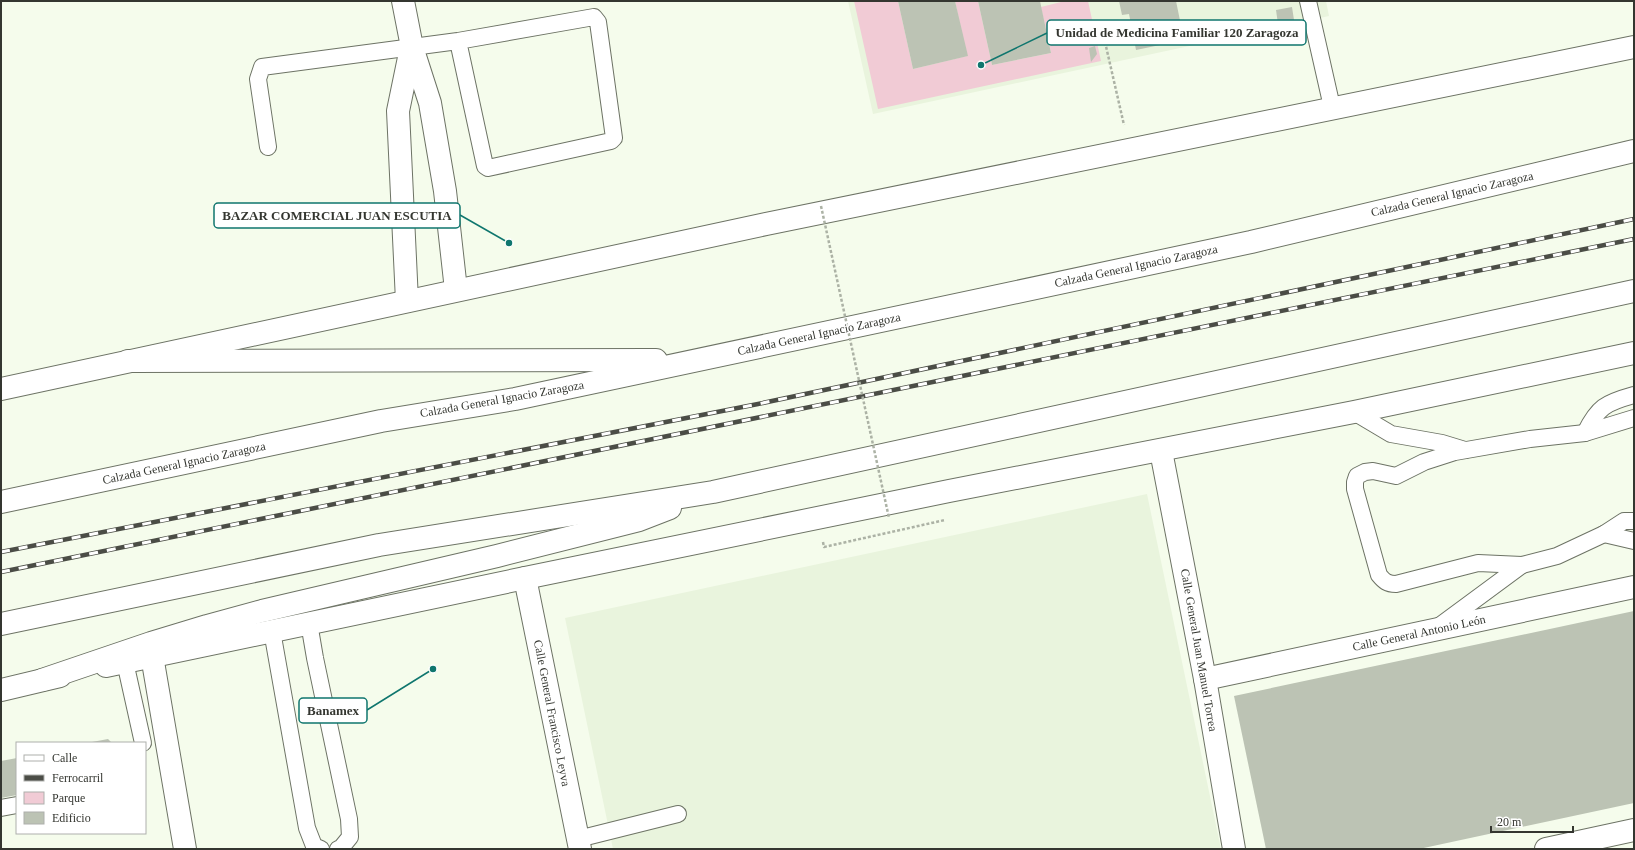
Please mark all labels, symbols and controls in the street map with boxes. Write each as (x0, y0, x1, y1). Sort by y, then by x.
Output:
callout: Unidad de Medicina Familiar 120 Zaragoza (1047, 20, 1306, 45)
text: Unidad de Medicina Familiar 120 Zaragoza (1056, 25, 1299, 40)
street label: Calzada General Ignacio Zaragoza (1369, 168, 1535, 220)
callout: BAZAR COMERCIAL JUAN ESCUTIA (214, 203, 460, 228)
text: BAZAR COMERCIAL JUAN ESCUTIA (222, 208, 452, 223)
street label: Calzada General Ignacio Zaragoza (1053, 242, 1219, 290)
street label: Calzada General Ignacio Zaragoza (736, 310, 902, 358)
street label: Calzada General Ignacio Zaragoza (419, 378, 586, 420)
street label: Calzada General Ignacio Zaragoza (101, 439, 267, 487)
street label: Calle General Juan Manuel Torrea (1178, 568, 1220, 733)
street label: Calle General Antonio León (1351, 612, 1487, 654)
street label: Calle General Francisco Leyva (531, 639, 573, 788)
callout: Banamex (299, 698, 367, 723)
text: Banamex (307, 703, 360, 718)
legend (16, 742, 146, 834)
text: Calle (52, 751, 77, 765)
text: Ferrocarril (52, 771, 104, 785)
text: Parque (52, 791, 85, 805)
scale bar (1491, 808, 1573, 834)
text: Edificio (52, 811, 91, 825)
text: 20 m (1497, 815, 1522, 829)

